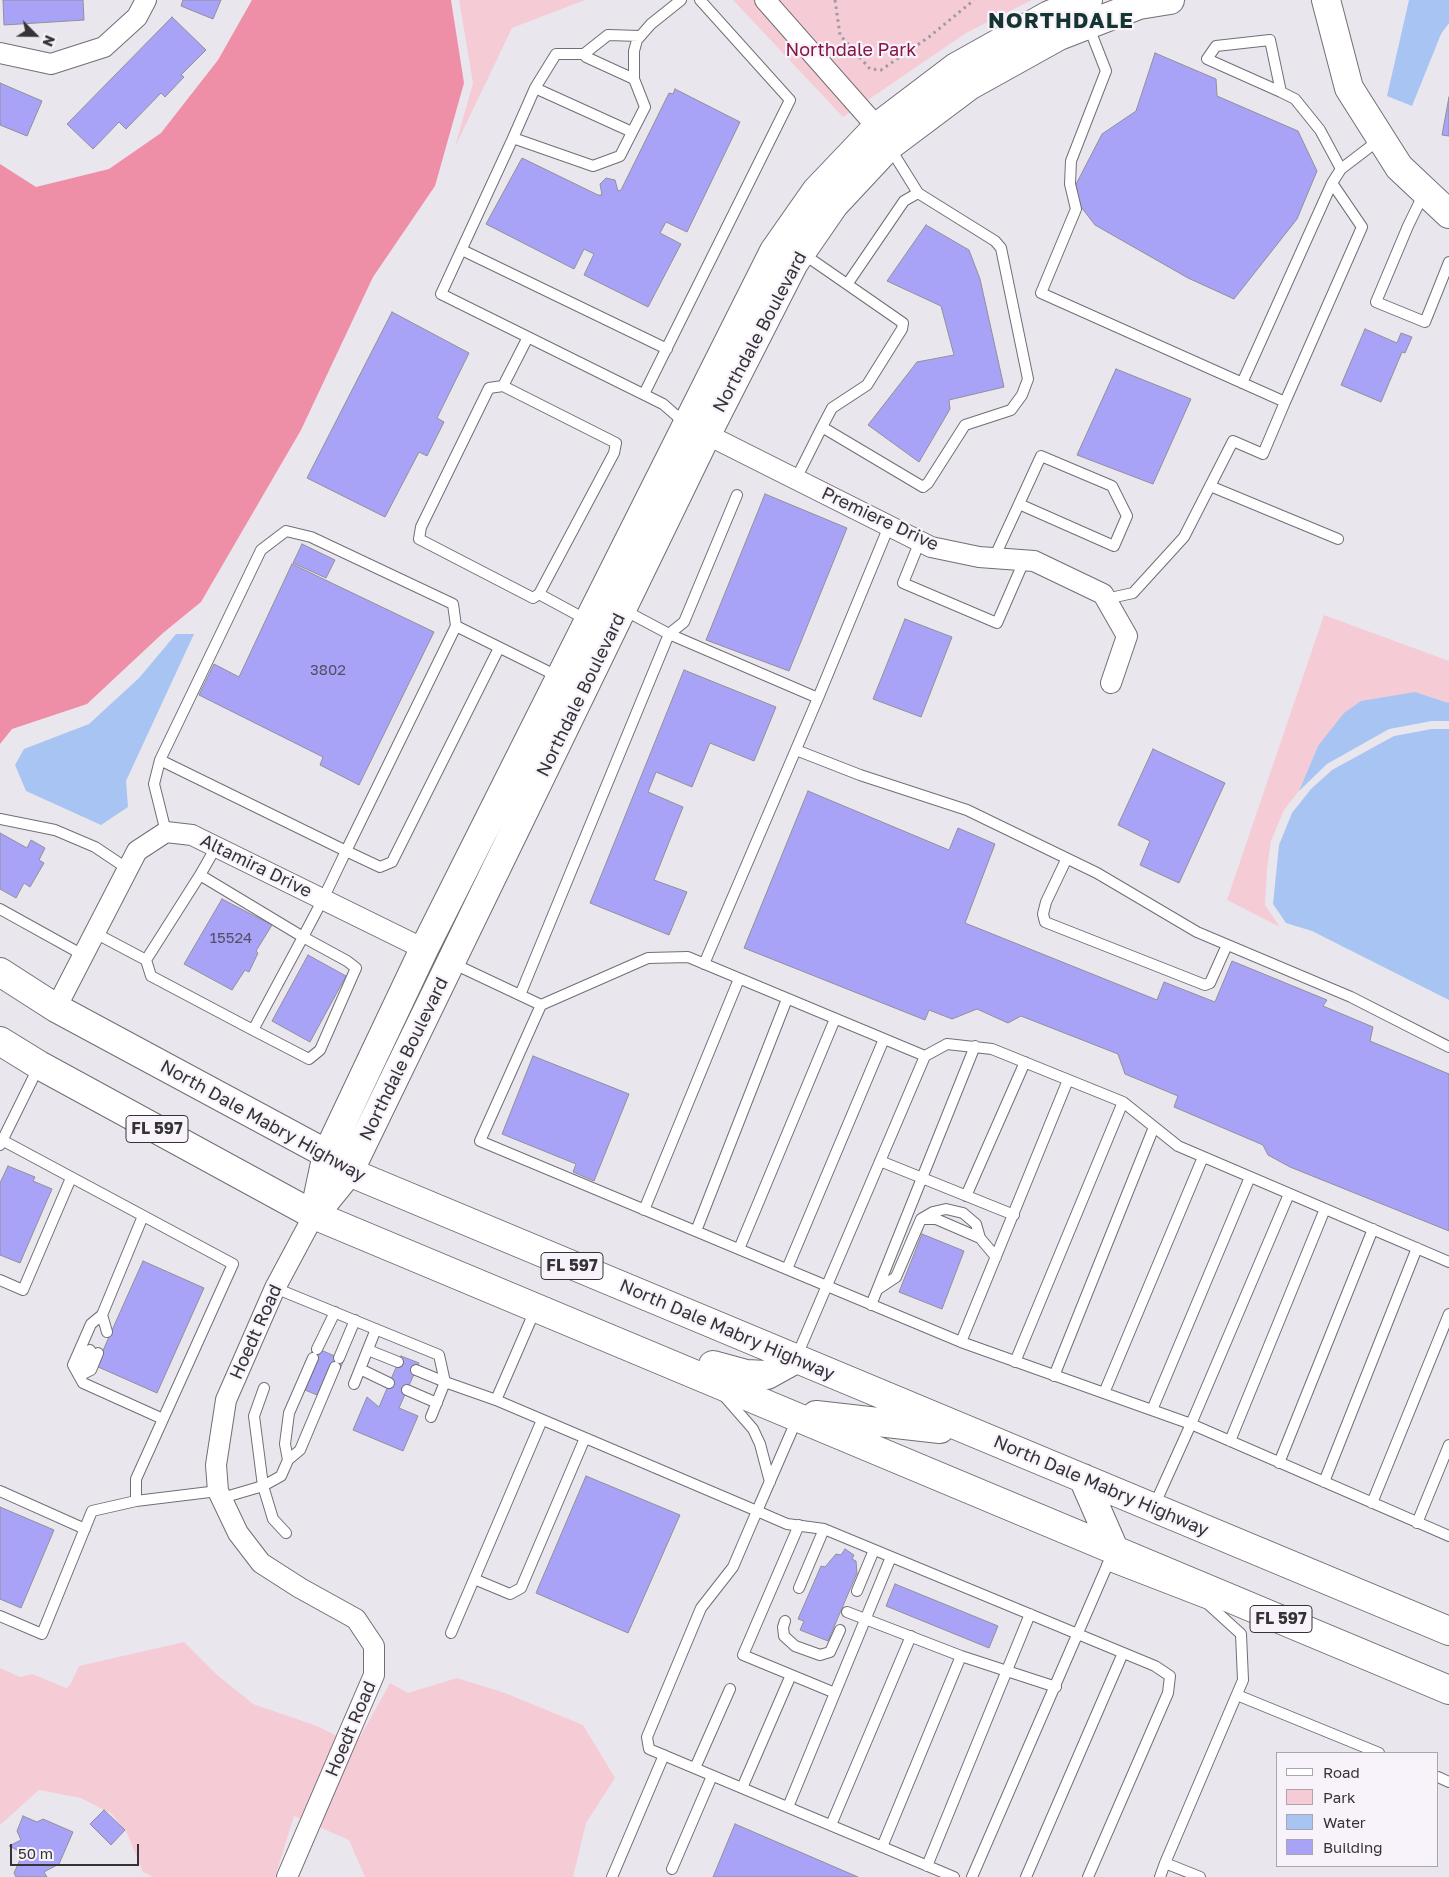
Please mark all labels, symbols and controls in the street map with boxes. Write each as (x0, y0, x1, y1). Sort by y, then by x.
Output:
district label: NORTHDALE (987, 8, 1135, 34)
north arrow (10, 10, 60, 60)
text: N (39, 33, 59, 49)
park label: Northdale Park (786, 39, 916, 61)
street label: Northdale Boulevard (708, 248, 812, 416)
street label: Premiere Drive (818, 482, 942, 556)
street label: Northdale Boulevard (532, 610, 630, 780)
house number: 3802 (310, 661, 346, 679)
street label: Altamira Drive (197, 830, 315, 902)
house number: 15524 (210, 929, 252, 947)
street label: Northdale Boulevard (355, 974, 453, 1144)
street label: North Dale Mabry Highway (157, 1055, 369, 1187)
road number: FL 597 (126, 1116, 188, 1142)
road number: FL 597 (541, 1252, 603, 1280)
street label: North Dale Mabry Highway (616, 1275, 838, 1385)
street label: Hoedt Road (225, 1281, 287, 1383)
street label: North Dale Mabry Highway (990, 1431, 1212, 1541)
road number: FL 597 (1250, 1606, 1312, 1632)
street label: Hoedt Road (321, 1678, 381, 1780)
legend (1276, 1752, 1439, 1867)
text: Road (1323, 1763, 1360, 1781)
text: Park (1323, 1788, 1355, 1806)
text: Water (1323, 1813, 1366, 1831)
scale bar (12, 1834, 141, 1866)
text: Building (1323, 1838, 1383, 1856)
text: 50 m (18, 1844, 53, 1862)

